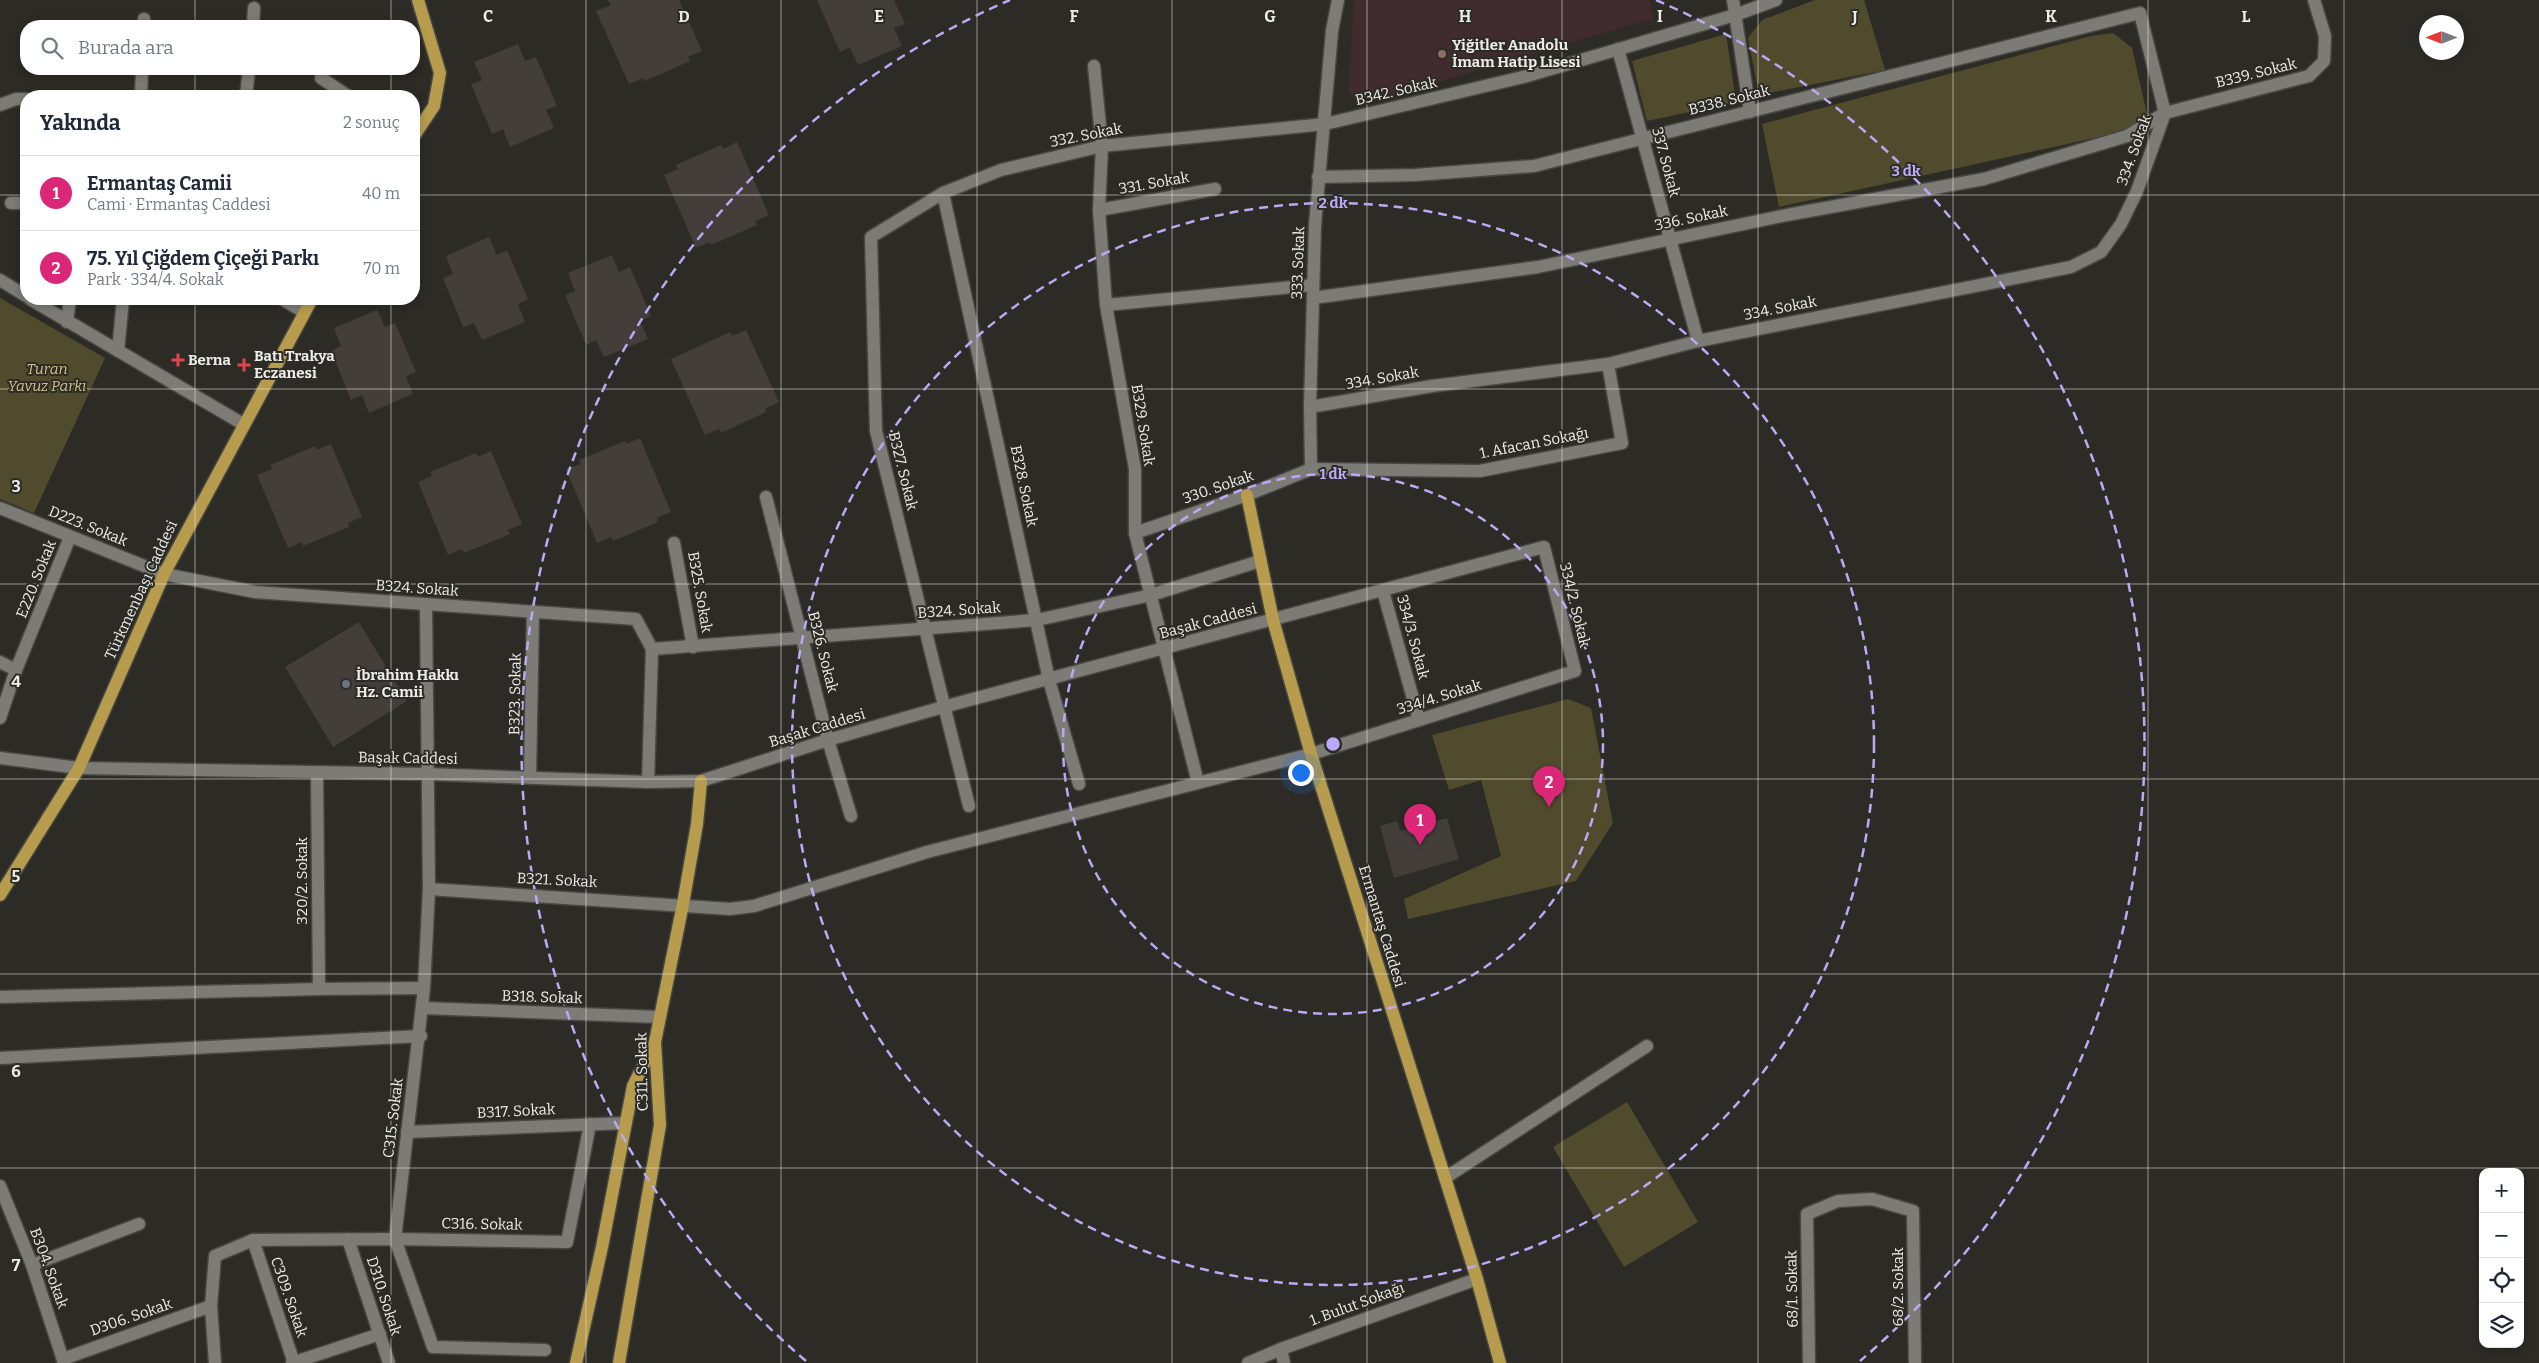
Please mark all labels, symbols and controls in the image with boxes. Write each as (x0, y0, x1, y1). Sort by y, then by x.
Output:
text: C (483, 7, 493, 26)
text: D (678, 7, 690, 26)
text: E (874, 7, 884, 26)
text: F (1070, 7, 1079, 26)
text: G (1264, 7, 1276, 26)
text: H (1459, 7, 1472, 26)
text: I (1657, 7, 1663, 26)
text: J (1851, 7, 1858, 26)
text: K (2045, 7, 2057, 26)
text: L (2242, 7, 2251, 26)
north arrow (2419, 15, 2464, 60)
search box (20, 20, 420, 75)
icon: search (38, 34, 66, 62)
text: Burada ara (78, 36, 174, 59)
place label: Yiğitler Anadolu İmam Hatip Lisesi (1452, 36, 1581, 71)
marker: Yiğitler Anadolu İmam Hatip Lisesi (1436, 48, 1448, 60)
street label: B339. Sokak (2214, 54, 2299, 92)
street label: B342. Sokak (1353, 73, 1439, 109)
street label: B338. Sokak (1687, 81, 1772, 119)
text: Yakında (40, 110, 121, 136)
street label: 334. Sokak (2113, 112, 2155, 188)
text: 2 sonuç (343, 113, 400, 132)
street label: 332. Sokak (1048, 119, 1124, 151)
street label: 337. Sokak (1648, 125, 1684, 199)
text: 3 dk (1891, 162, 1921, 180)
street label: 331. Sokak (1117, 168, 1191, 198)
text: Ermantaş Camii (87, 172, 232, 195)
text: 1 (53, 184, 59, 203)
text: 40 m (362, 184, 400, 203)
text: 2 dk (1318, 194, 1348, 212)
text: Cami · Ermantaş Caddesi (87, 195, 271, 214)
street label: 336. Sokak (1653, 201, 1730, 234)
street label: 333. Sokak (1288, 226, 1308, 300)
text: 75. Yıl Çiğdem Çiçeği Parkı (87, 247, 319, 270)
text: 2 (51, 259, 61, 278)
text: 70 m (364, 259, 400, 278)
text: Park · 334/4. Sokak (87, 270, 224, 289)
street label: 334. Sokak (1742, 292, 1819, 324)
place label: Batı Trakya Eczanesi (254, 347, 335, 382)
place label: Berna (188, 351, 231, 369)
marker: Berna (172, 354, 184, 366)
marker: Batı Trakya Eczanesi (238, 359, 250, 371)
park label: Turan Yavuz Parkı (8, 360, 86, 395)
street label: 334. Sokak (1344, 363, 1420, 393)
street label: B329. Sokak (1128, 383, 1158, 468)
street label: 1. Afacan Sokağı (1478, 424, 1590, 462)
street label: B327. Sokak (885, 430, 922, 513)
street label: B328. Sokak (1007, 444, 1042, 529)
text: 1 dk (1319, 465, 1347, 483)
street label: 330. Sokak (1180, 466, 1256, 508)
text: 3 (11, 477, 21, 496)
street label: D223. Sokak (46, 502, 130, 550)
street label: Türkmenbaşı Caddesi (101, 517, 181, 662)
street label: E220. Sokak (12, 537, 60, 621)
street label: B325. Sokak (684, 550, 716, 635)
street label: 334/2. Sokak (1556, 561, 1594, 650)
street label: B324. Sokak (375, 576, 460, 600)
street label: 334/3. Sokak (1393, 593, 1433, 682)
street label: B324. Sokak (917, 598, 1002, 622)
street label: Başak Caddesi (1157, 599, 1259, 643)
street label: B326. Sokak (804, 609, 842, 695)
street label: B323. Sokak (505, 652, 525, 735)
place label: İbrahim Hakkı Hz. Camii (356, 666, 459, 701)
text: 4 (11, 672, 21, 691)
street label: 334/4. Sokak (1395, 675, 1484, 718)
marker: İbrahim Hakkı Hz. Camii (340, 678, 352, 690)
street label: Başak Caddesi (767, 705, 868, 751)
centre of rings (1324, 735, 1342, 753)
street label: Başak Caddesi (358, 748, 459, 768)
your location (1288, 760, 1314, 786)
pin: 2 (1533, 766, 1565, 807)
pin: 1 (1404, 804, 1436, 845)
street label: 320/2. Sokak (293, 837, 311, 925)
street label: Ermantaş Caddesi (1355, 863, 1409, 990)
text: 5 (12, 867, 21, 886)
street label: B321. Sokak (516, 869, 598, 891)
street label: B318. Sokak (501, 987, 583, 1007)
street label: C311. Sokak (632, 1032, 652, 1111)
text: 6 (11, 1062, 21, 1081)
street label: C315. Sokak (379, 1077, 407, 1159)
street label: B317. Sokak (476, 1100, 556, 1122)
map controls (2479, 1168, 2524, 1348)
button: + (2479, 1168, 2524, 1213)
button: − (2479, 1213, 2524, 1258)
street label: C316. Sokak (441, 1214, 523, 1234)
street label: B304. Sokak (26, 1225, 72, 1311)
street label: 68/2. Sokak (1889, 1247, 1907, 1327)
street label: 68/1. Sokak (1782, 1250, 1802, 1328)
street label: C309. Sokak (267, 1254, 311, 1340)
street label: D310. Sokak (363, 1254, 405, 1338)
text: 7 (12, 1256, 21, 1275)
button: locate (2479, 1258, 2524, 1303)
street label: 1. Bulut Sokağı (1307, 1278, 1407, 1329)
street label: D306. Sokak (88, 1294, 175, 1339)
button: layers (2479, 1303, 2524, 1348)

